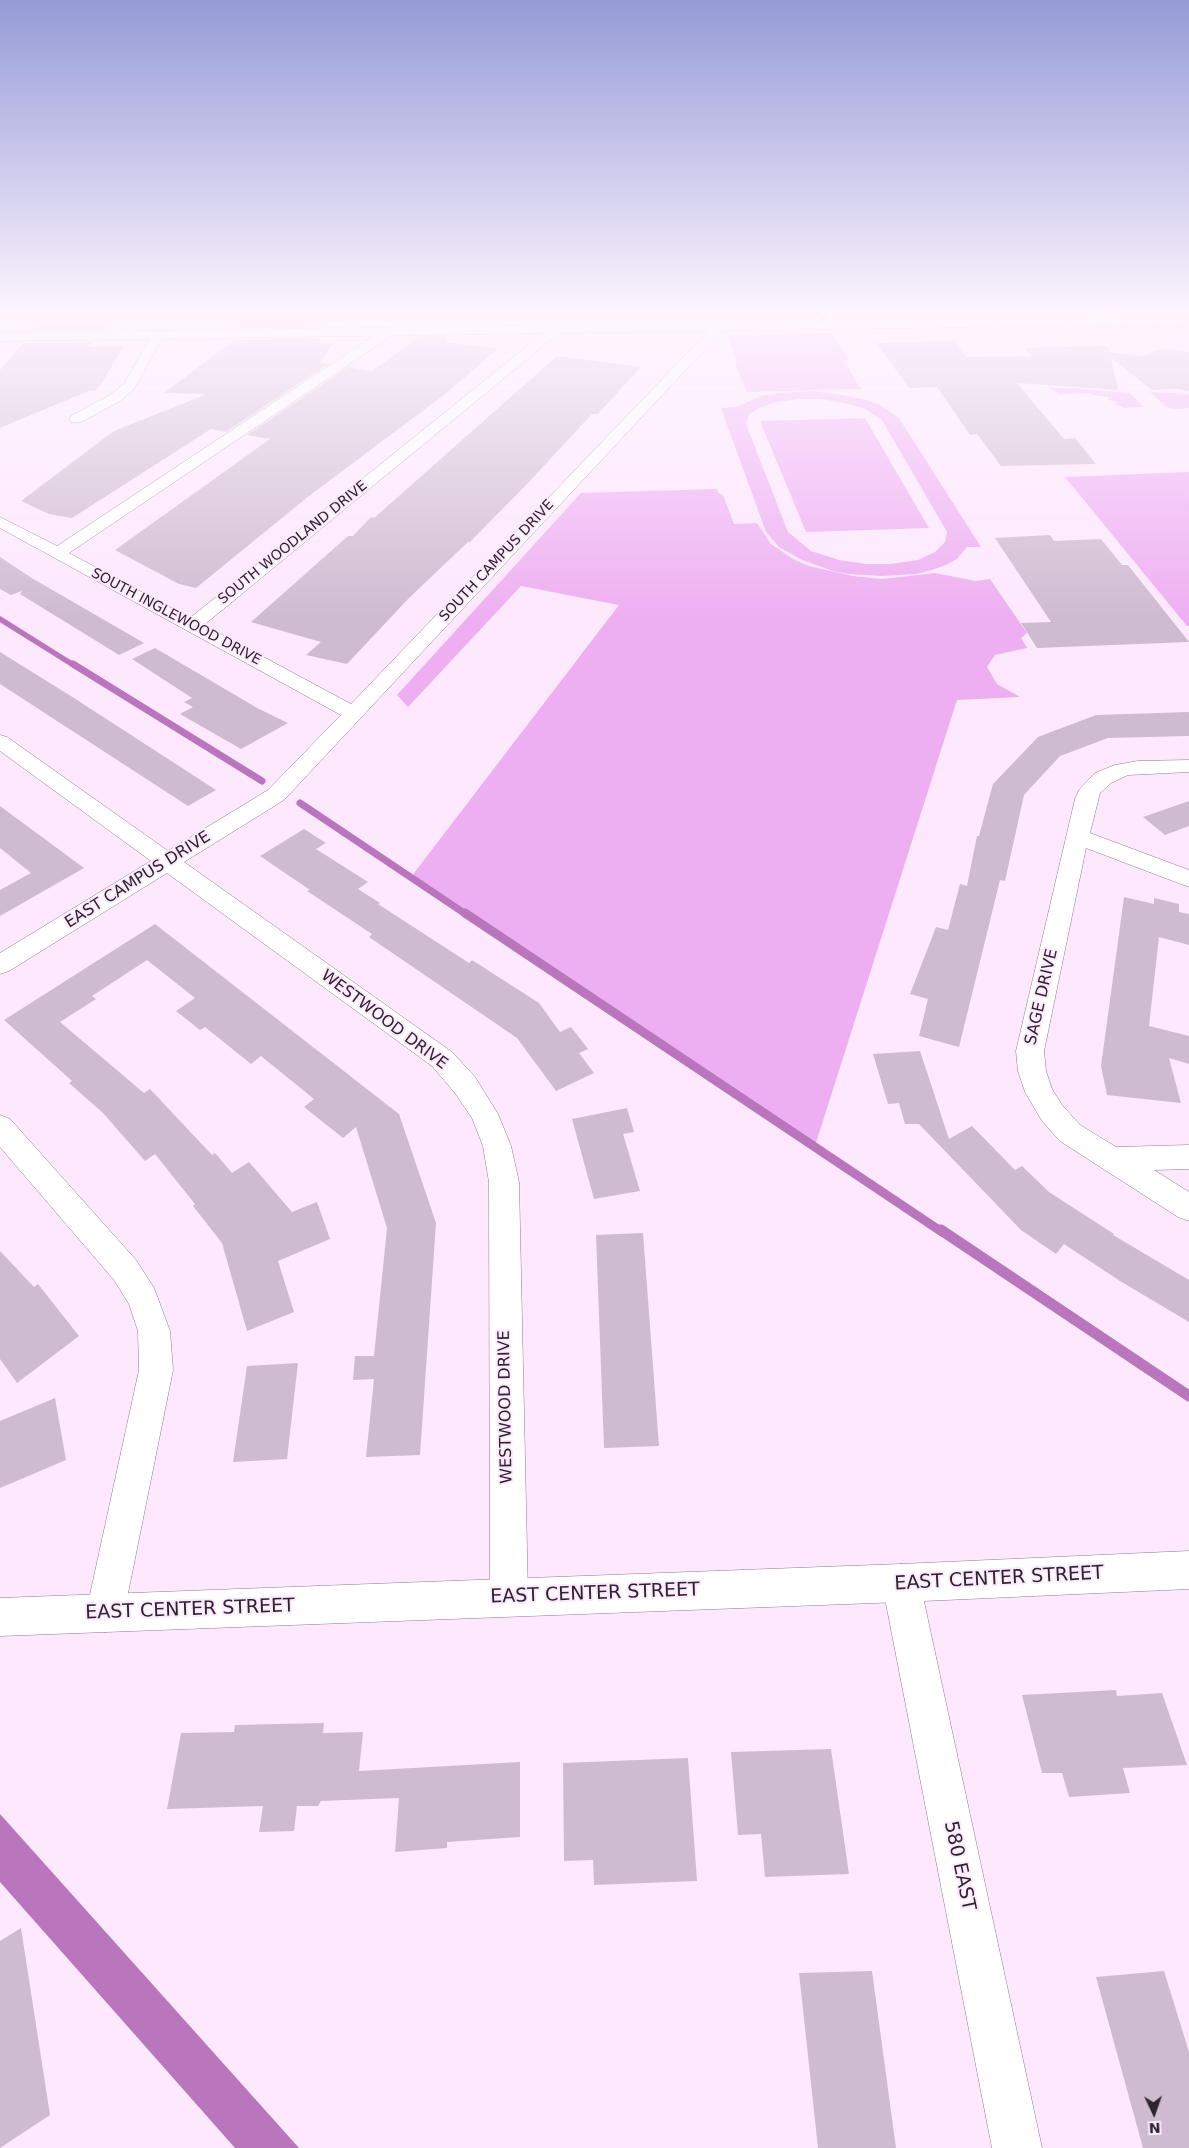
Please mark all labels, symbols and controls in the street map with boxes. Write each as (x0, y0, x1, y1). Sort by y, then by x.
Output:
street label: SOUTH WOODLAND DRIVE (215, 478, 371, 608)
street label: SOUTH CAMPUS DRIVE (436, 497, 558, 625)
street label: SOUTH INGLEWOOD DRIVE (88, 565, 264, 669)
street label: EAST CAMPUS DRIVE (62, 827, 214, 933)
street label: SAGE DRIVE (1022, 947, 1062, 1047)
street label: WESTWOOD DRIVE (317, 966, 451, 1074)
street label: WESTWOOD DRIVE (495, 1330, 517, 1484)
street label: EAST CENTER STREET (894, 1562, 1104, 1596)
street label: EAST CENTER STREET (490, 1579, 700, 1609)
street label: EAST CENTER STREET (85, 1595, 295, 1625)
street label: 580 EAST (938, 1819, 980, 1913)
north arrow (1129, 2088, 1179, 2138)
text: N (1149, 2120, 1161, 2136)

